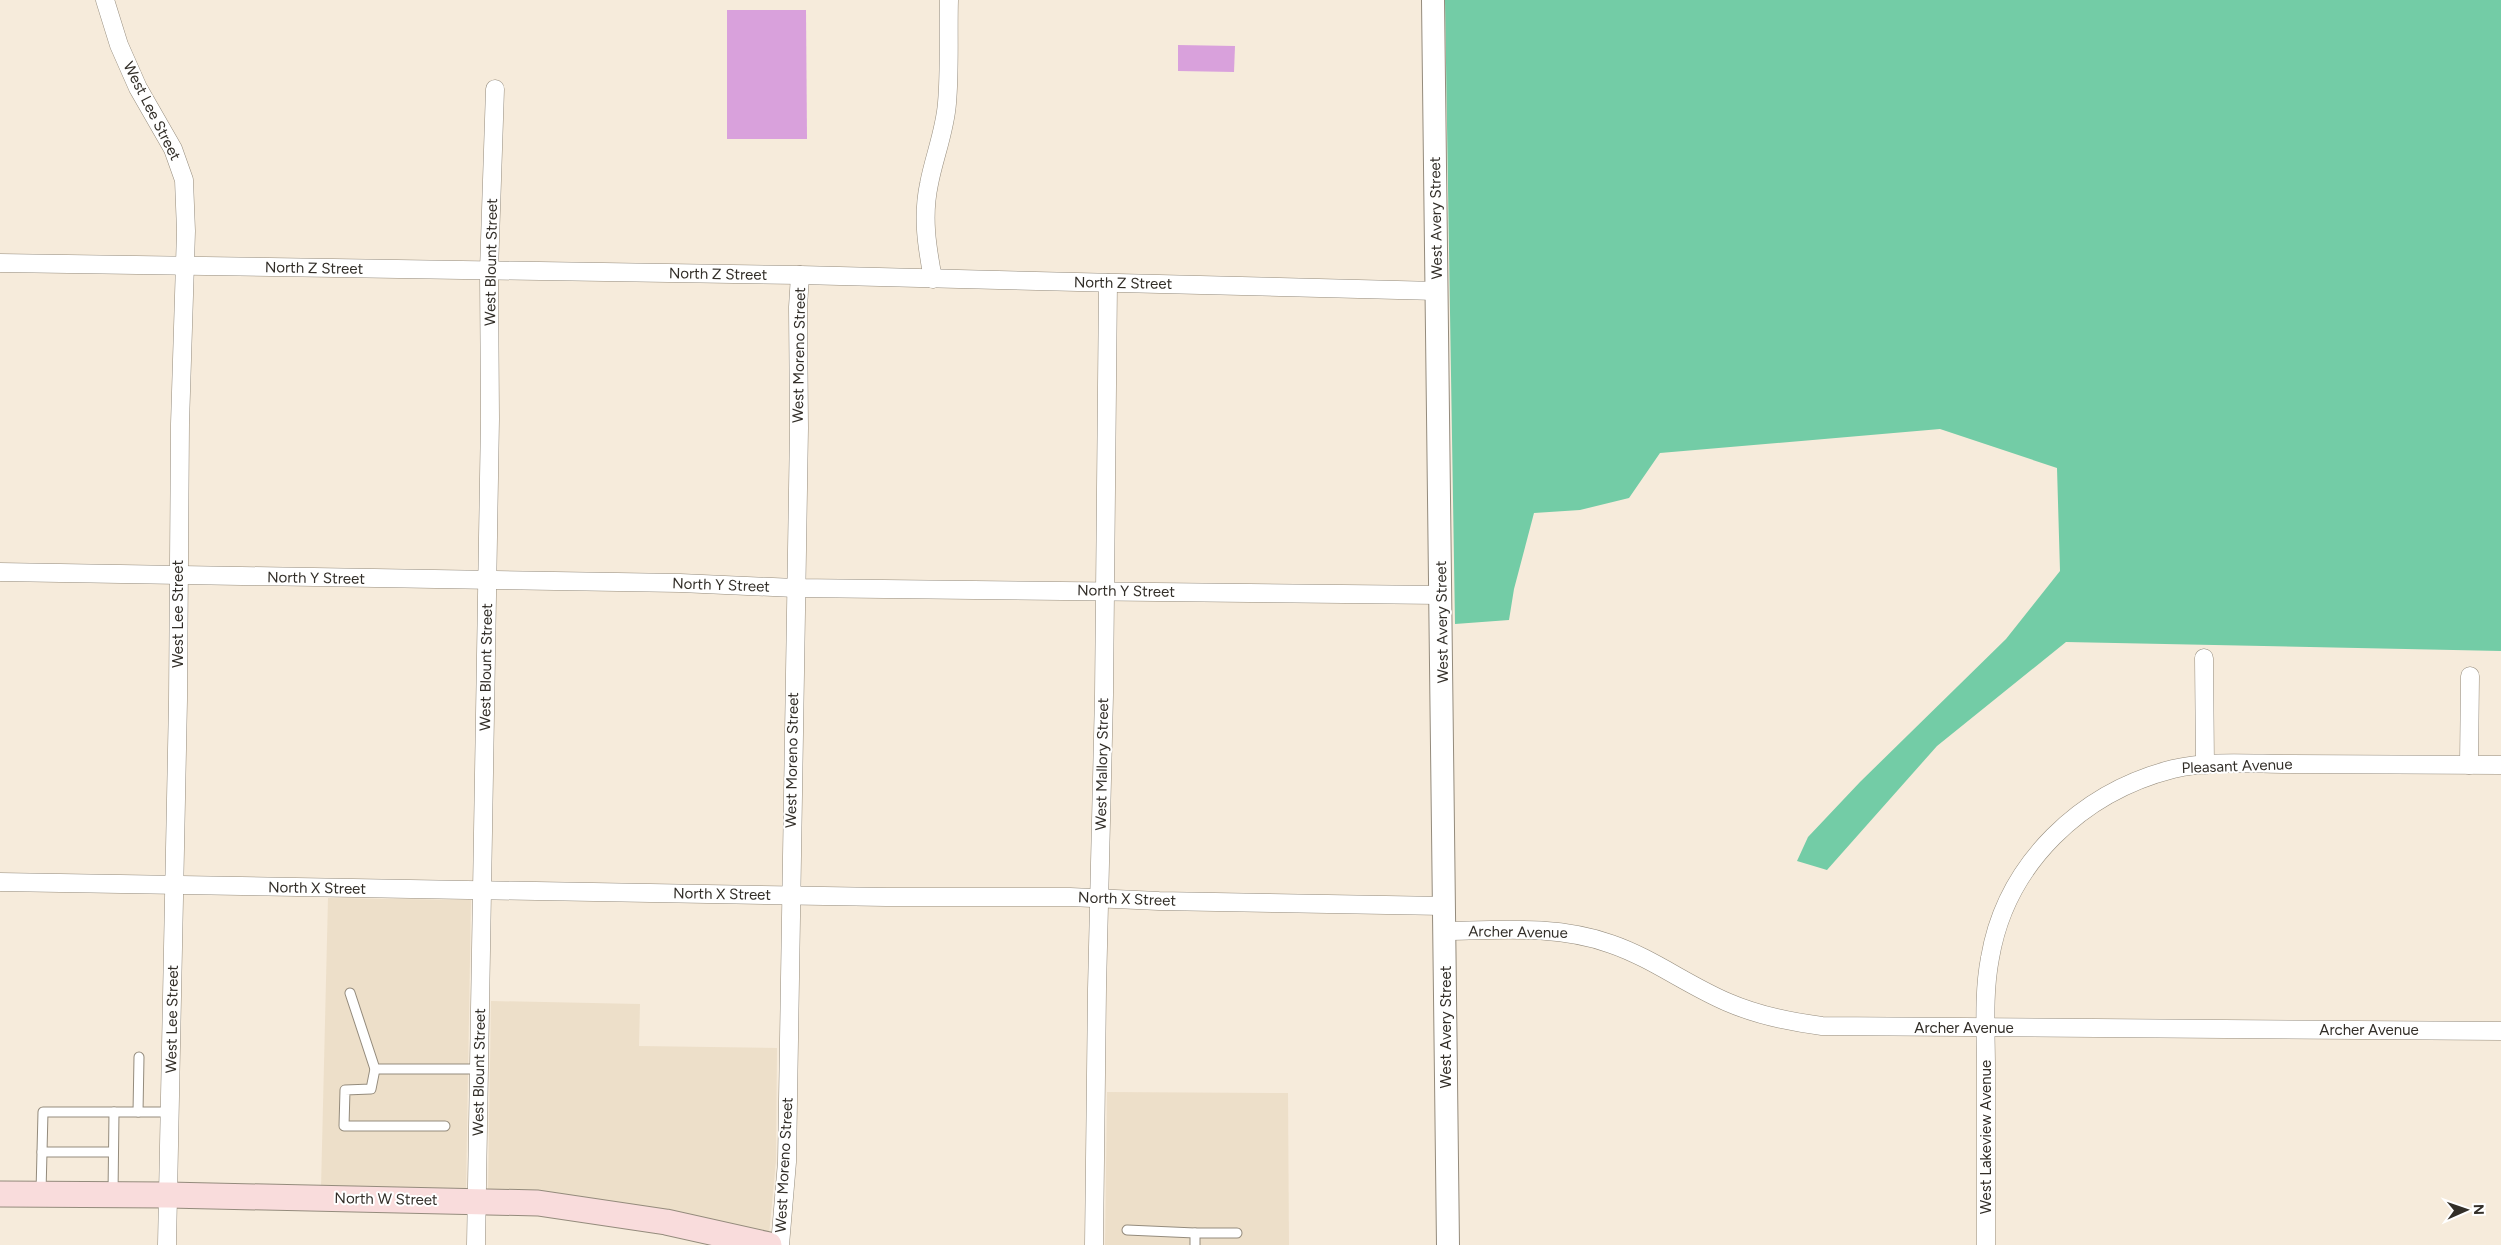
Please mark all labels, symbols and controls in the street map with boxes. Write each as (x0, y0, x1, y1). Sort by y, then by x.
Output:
street label: West Lee Street (119, 59, 185, 164)
street label: West Avery Street (1426, 156, 1446, 280)
street label: West Blount Street (481, 198, 501, 326)
street label: North Z Street (265, 258, 364, 278)
street label: North Z Street (669, 264, 768, 284)
street label: North Z Street (1074, 273, 1173, 293)
street label: West Moreno Street (789, 287, 809, 423)
street label: West Lee Street (169, 560, 187, 668)
street label: West Avery Street (1432, 560, 1452, 684)
street label: North Y Street (267, 568, 365, 588)
street label: North Y Street (672, 574, 771, 596)
street label: North Y Street (1077, 581, 1175, 601)
street label: West Blount Street (476, 603, 496, 731)
street label: West Moreno Street (782, 692, 802, 828)
street label: West Mallory Street (1092, 697, 1112, 830)
street label: Pleasant Avenue (2181, 755, 2293, 777)
street label: North X Street (268, 878, 366, 898)
street label: North X Street (673, 884, 771, 904)
street label: North X Street (1078, 888, 1177, 910)
street label: Archer Avenue (1468, 922, 1568, 942)
street label: West Lee Street (162, 964, 182, 1073)
street label: West Avery Street (1437, 965, 1455, 1088)
street label: West Blount Street (469, 1008, 489, 1136)
street label: Archer Avenue (1914, 1019, 2014, 1037)
street label: Archer Avenue (2319, 1021, 2419, 1039)
street label: West Lakeview Avenue (1977, 1060, 1995, 1214)
street label: West Moreno Street (771, 1096, 797, 1233)
north arrow (2441, 1185, 2491, 1235)
street label: North W Street (334, 1189, 438, 1209)
text: N (2470, 1204, 2487, 1215)

